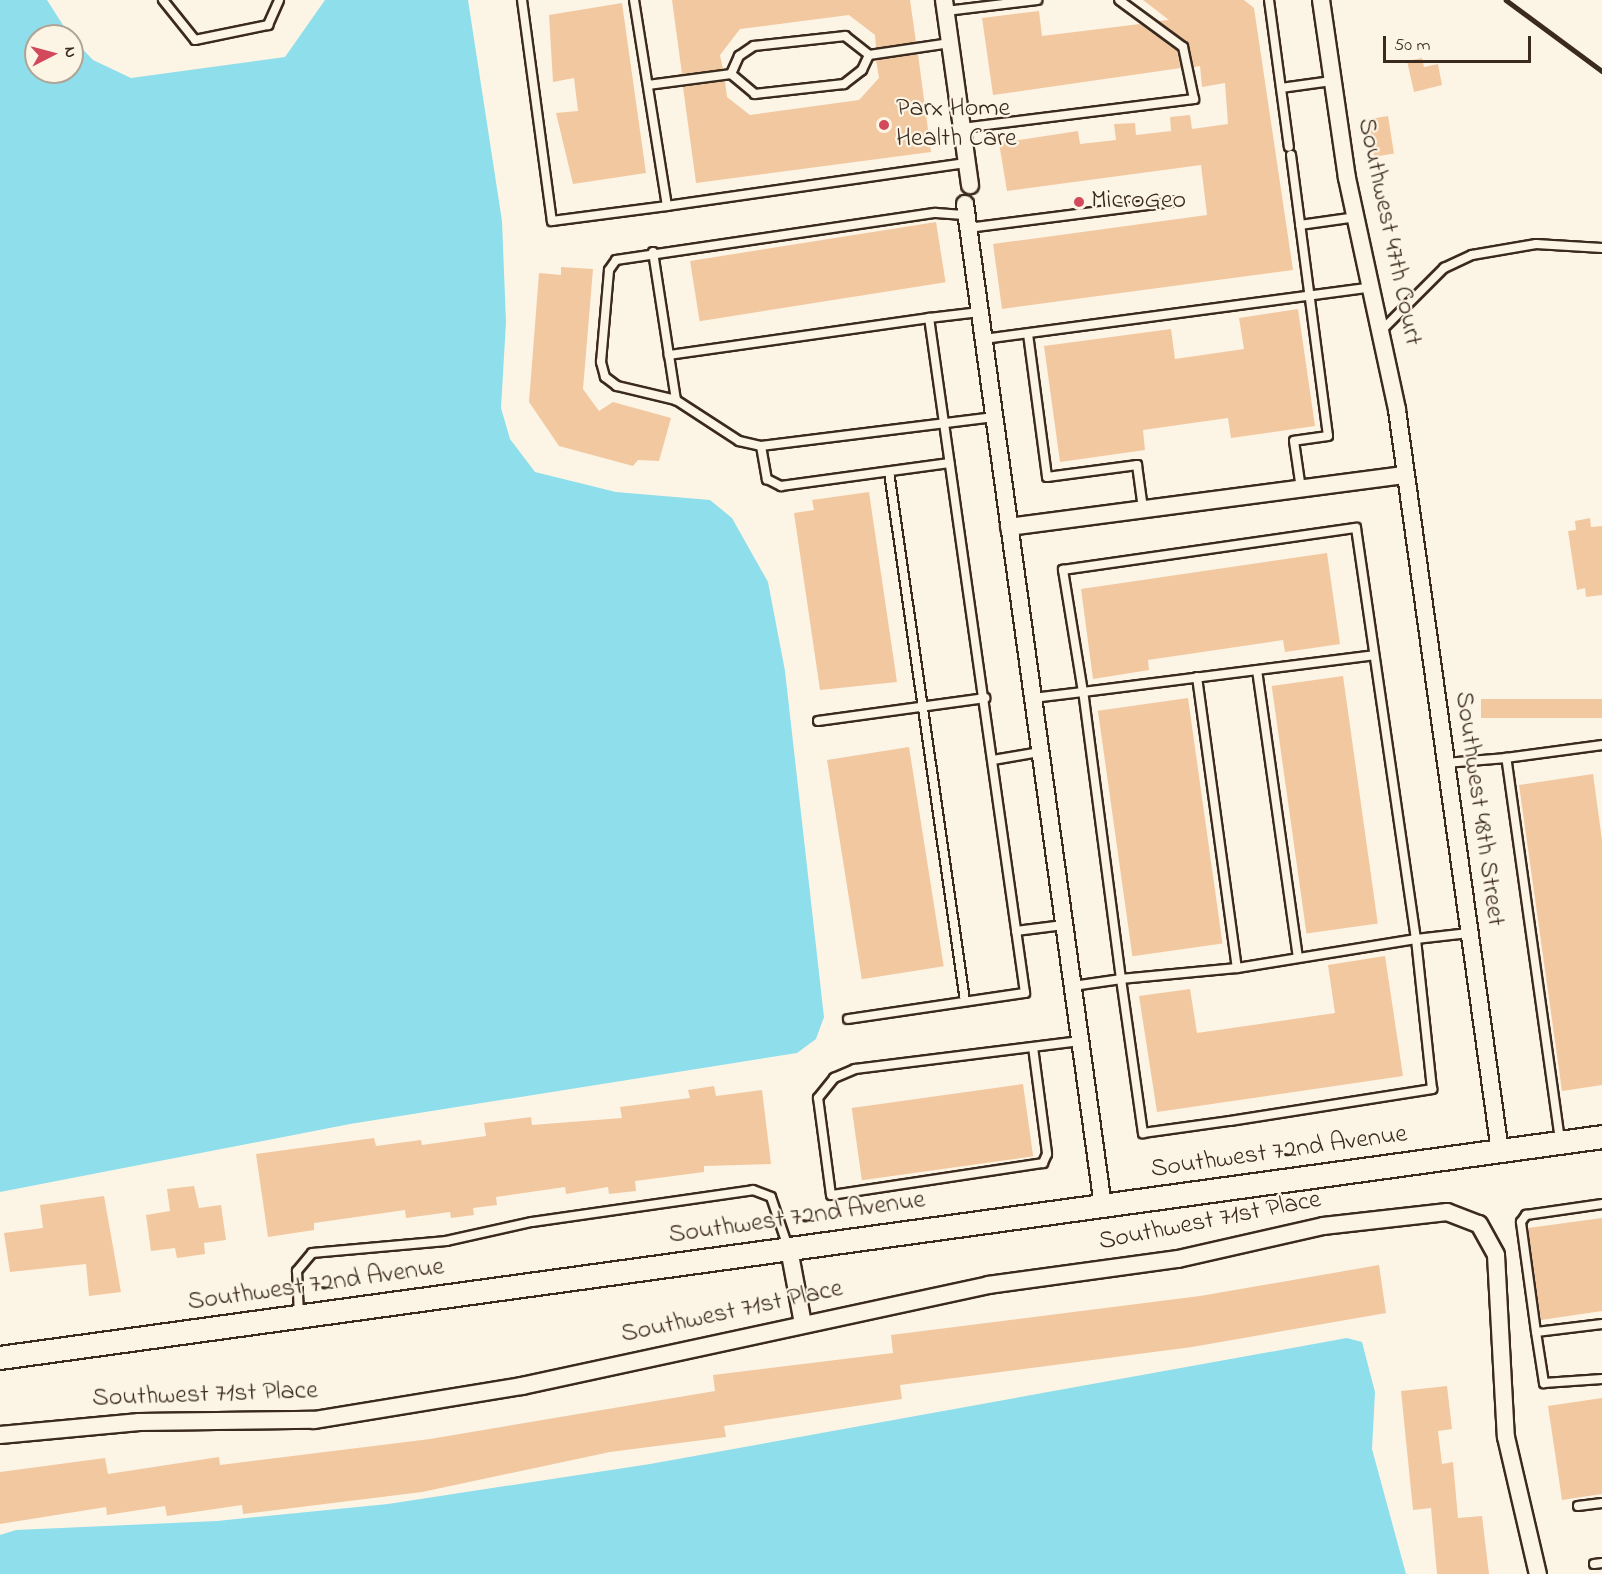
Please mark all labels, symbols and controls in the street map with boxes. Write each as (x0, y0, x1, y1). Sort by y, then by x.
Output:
north arrow (24, 24, 84, 84)
scale bar (1386, 24, 1534, 62)
text: 50 m (1394, 33, 1431, 59)
text: N (57, 46, 82, 59)
place label: Parx Home Health Care (896, 94, 1017, 156)
street label: Southwest 47th Court (1349, 115, 1427, 349)
marker: Parx Home Health Care (877, 118, 891, 132)
place label: MicroGeo (1091, 186, 1186, 218)
marker: MicroGeo (1072, 195, 1086, 209)
street label: Southwest 48th Street (1446, 690, 1510, 928)
street label: Southwest 72nd Avenue (1149, 1120, 1409, 1186)
street label: Southwest 71st Place (1096, 1185, 1324, 1259)
street label: Southwest 72nd Avenue (667, 1186, 927, 1252)
street label: Southwest 72nd Avenue (186, 1253, 446, 1319)
street label: Southwest 71st Place (618, 1274, 846, 1352)
street label: Southwest 71st Place (92, 1376, 318, 1416)

